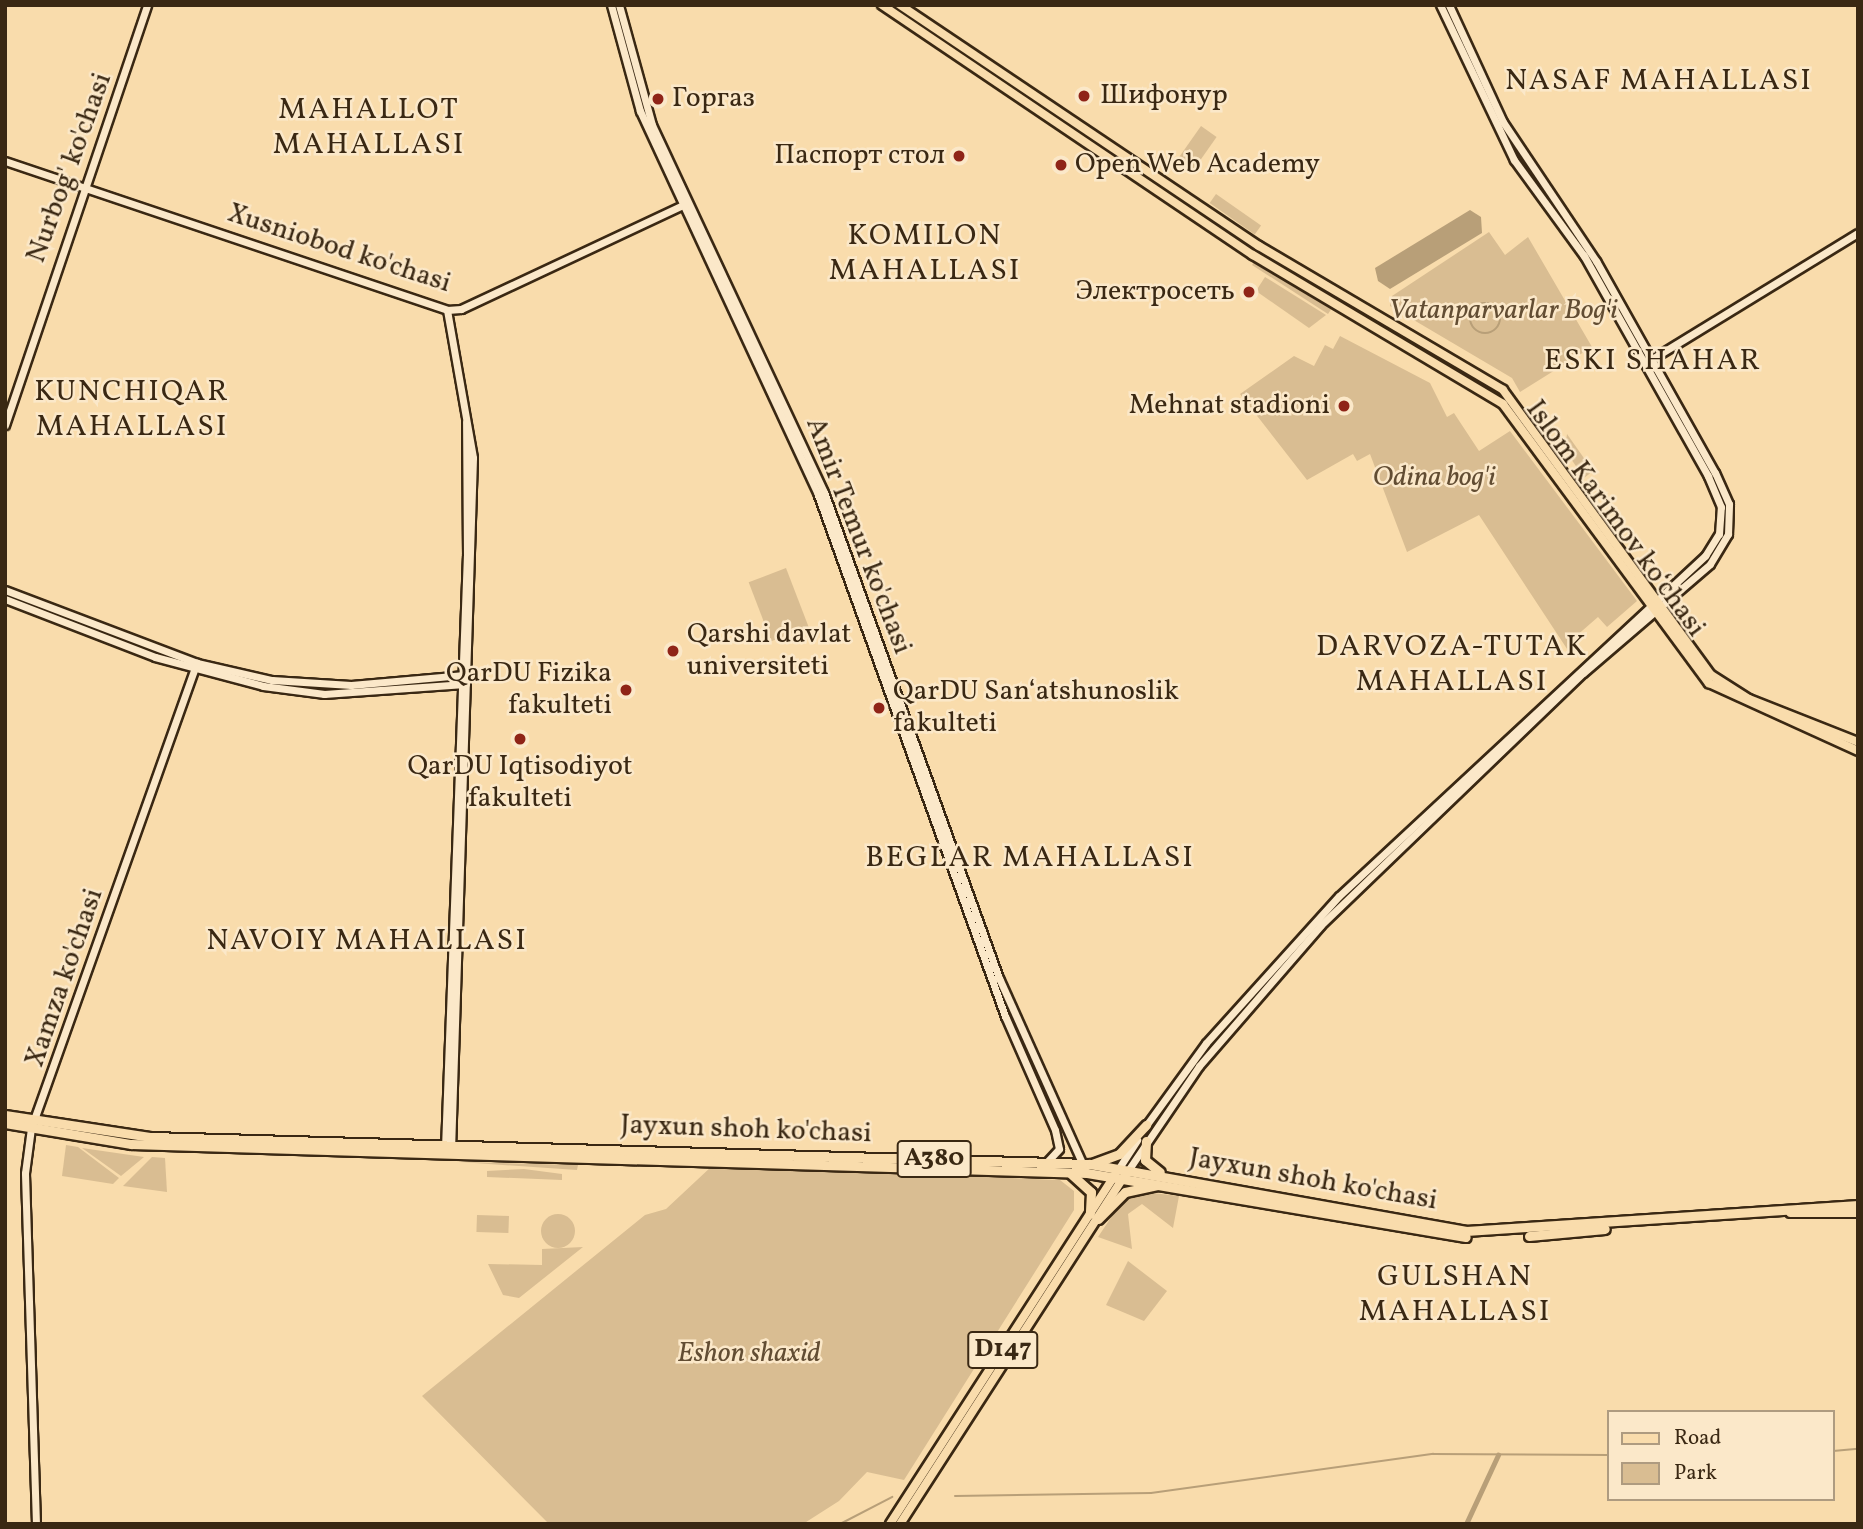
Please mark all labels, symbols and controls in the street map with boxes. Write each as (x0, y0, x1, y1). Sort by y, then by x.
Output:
district label: NASAF MAHALLASI (1507, 63, 1811, 99)
street label: Nurbog' ko'chasi (20, 68, 120, 268)
place label: Шифонур (1100, 79, 1228, 113)
place label: Горгаз (672, 82, 755, 116)
marker: Шифонур (1074, 86, 1094, 106)
marker: Горгаз (650, 91, 666, 107)
district label: MAHALLOT MAHALLASI (274, 92, 464, 162)
place label: Паспорт стол (774, 139, 945, 173)
marker: Паспорт стол (951, 148, 967, 164)
place label: Open Web Academy (1075, 148, 1321, 182)
marker: Open Web Academy (1053, 157, 1069, 173)
street label: Xusniobod ko'chasi (223, 197, 455, 301)
district label: KOMILON MAHALLASI (830, 218, 1020, 288)
place label: Электросеть (1076, 275, 1235, 309)
marker: Электросеть (1241, 284, 1257, 300)
park label: Vatanparvarlar Bog'i (1389, 294, 1617, 328)
district label: ESKI SHAHAR (1545, 343, 1761, 379)
district label: KUNCHIQAR MAHALLASI (35, 374, 229, 444)
place label: Mehnat stadioni (1129, 389, 1330, 423)
street label: Islom Karimov ko‘chasi (1518, 394, 1712, 644)
marker: Mehnat stadioni (1336, 398, 1352, 414)
street label: Amir Temur ko'chasi (797, 413, 919, 659)
park label: Odina bog'i (1373, 461, 1495, 495)
place label: Qarshi davlat universiteti (687, 618, 851, 684)
district label: DARVOZA-TUTAK MAHALLASI (1318, 629, 1586, 700)
marker: Qarshi davlat universiteti (665, 643, 681, 659)
place label: QarDU Fizika fakulteti (446, 657, 612, 723)
place label: QarDU San‘atshunoslik fakulteti (893, 675, 1179, 741)
marker: QarDU Fizika fakulteti (618, 682, 634, 698)
marker: QarDU San‘atshunoslik fakulteti (871, 700, 887, 716)
marker: QarDU Iqtisodiyot fakulteti (512, 731, 528, 747)
place label: QarDU Iqtisodiyot fakulteti (407, 750, 633, 816)
district label: BEGLAR MAHALLASI (867, 840, 1193, 876)
street label: Xamza ko'chasi (19, 884, 111, 1072)
district label: NAVOIY MAHALLASI (208, 923, 526, 959)
street label: Jayxun shoh ko'chasi (620, 1109, 872, 1151)
road number: A380 (895, 1136, 972, 1182)
street label: Jayxun shoh ko'chasi (1186, 1142, 1440, 1218)
district label: GULSHAN MAHALLASI (1360, 1259, 1550, 1330)
road number: D147 (966, 1328, 1040, 1372)
park label: Eshon shaxid (677, 1337, 821, 1371)
legend (1608, 1410, 1835, 1501)
text: Road (1674, 1424, 1721, 1453)
text: Park (1674, 1459, 1717, 1488)

